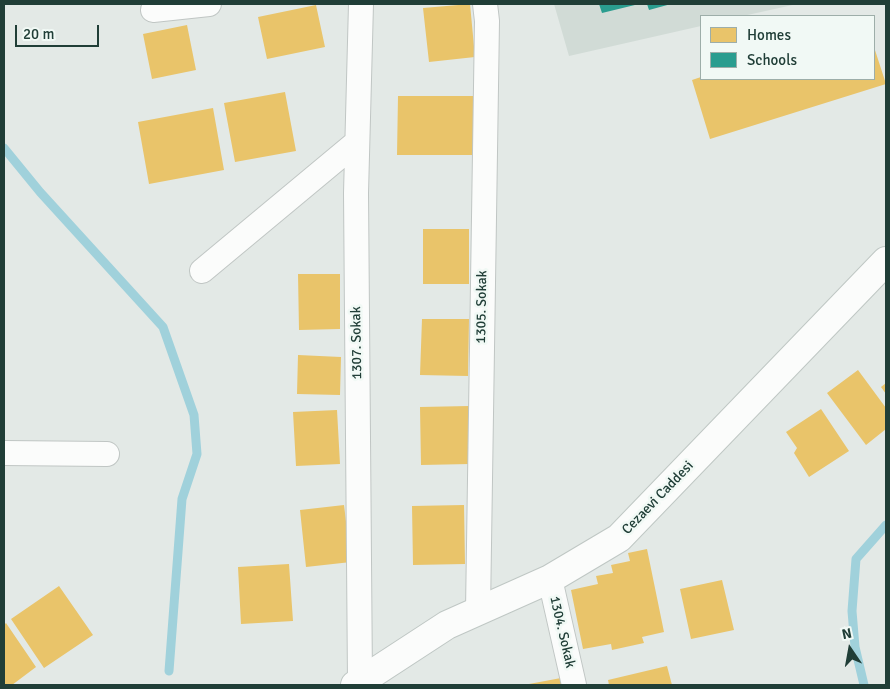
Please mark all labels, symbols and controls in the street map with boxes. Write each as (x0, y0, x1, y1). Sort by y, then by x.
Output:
scale bar (18, 15, 101, 47)
legend (700, 15, 875, 80)
text: 20 m (23, 25, 54, 43)
text: Homes (747, 26, 791, 44)
text: Schools (747, 51, 797, 69)
street label: 1305. Sokak (473, 270, 491, 344)
street label: 1307. Sokak (348, 306, 366, 380)
street label: Cezaevi Caddesi (619, 458, 697, 538)
street label: 1304. Sokak (546, 594, 578, 670)
north arrow (825, 624, 875, 674)
text: N (840, 625, 853, 643)

